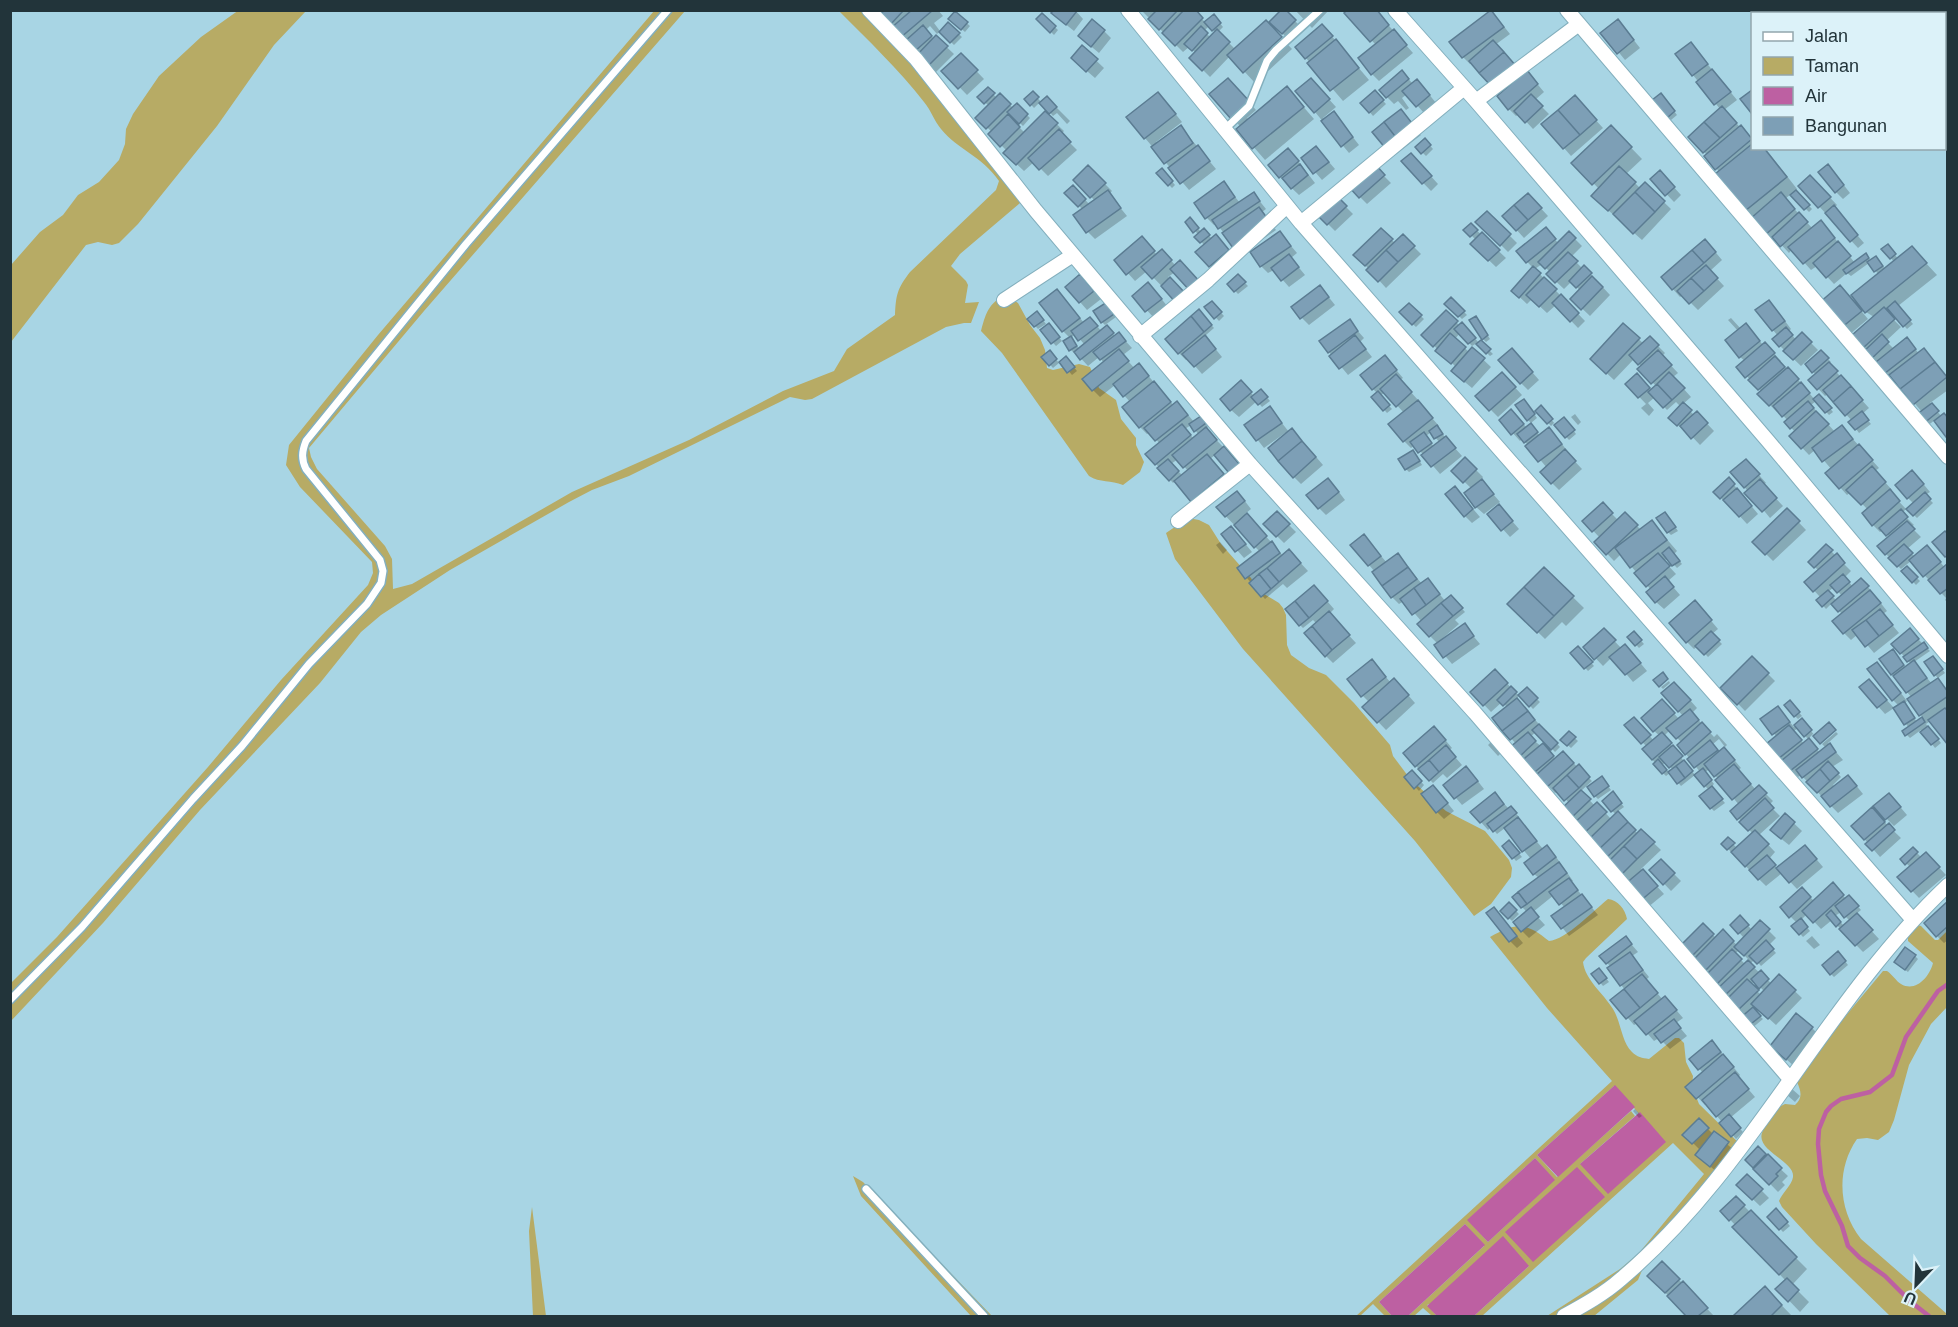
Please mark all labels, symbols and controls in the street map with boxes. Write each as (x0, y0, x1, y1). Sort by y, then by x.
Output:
legend (1751, 12, 1946, 150)
text: Jalan (1805, 26, 1848, 46)
text: Taman (1805, 56, 1859, 76)
text: Air (1805, 86, 1827, 106)
text: Bangunan (1805, 116, 1887, 136)
north arrow (1886, 1255, 1946, 1315)
text: U (1902, 1288, 1919, 1308)

